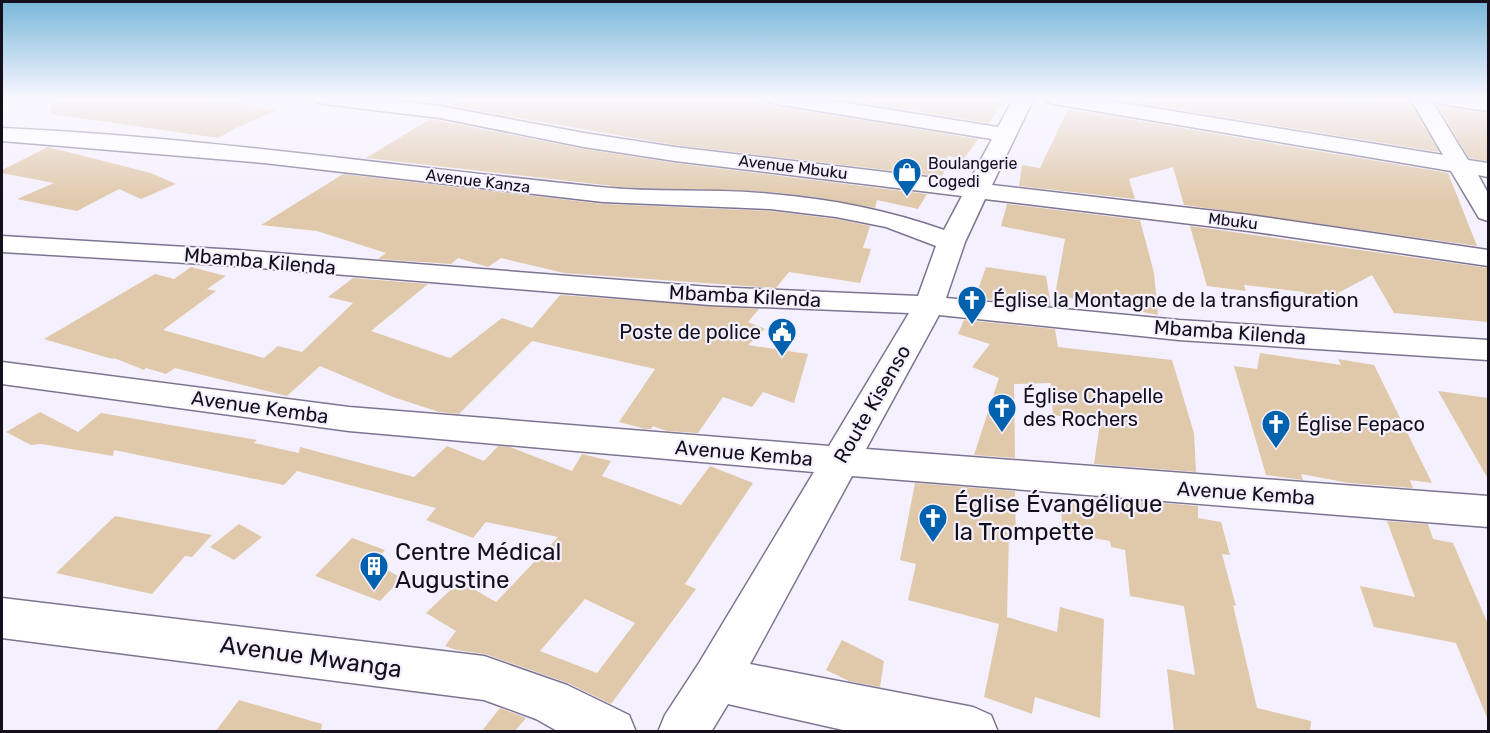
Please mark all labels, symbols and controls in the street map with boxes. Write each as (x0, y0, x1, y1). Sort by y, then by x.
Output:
street label: Avenue Mbuku (737, 151, 849, 183)
place label: Boulangerie Cogedi (928, 154, 1017, 191)
shop icon: Boulangerie Cogedi (891, 156, 923, 198)
street label: Avenue Kanza (425, 165, 531, 197)
street label: Mbuku (1207, 209, 1259, 233)
street label: Mbamba Kilenda (183, 242, 337, 280)
street label: Mbamba Kilenda (668, 280, 822, 312)
church icon: Église la Montagne de la transfiguration (956, 284, 988, 326)
place label: Église la Montagne de la transfiguration (993, 288, 1359, 312)
street label: Mbamba Kilenda (1153, 315, 1307, 349)
public building icon: Poste de police (766, 316, 798, 358)
place label: Poste de police (619, 320, 761, 344)
street label: Route Kisenso (828, 341, 916, 467)
place label: Église Chapelle des Rochers (1023, 384, 1164, 431)
street label: Avenue Kemba (190, 385, 330, 429)
church icon: Église Chapelle des Rochers (986, 392, 1018, 434)
church icon: Église Fepaco (1260, 408, 1292, 450)
place label: Église Fepaco (1297, 412, 1425, 436)
street label: Avenue Kemba (674, 435, 814, 471)
street label: Avenue Kemba (1176, 476, 1316, 510)
place label: Église Évangélique la Trompette (954, 490, 1162, 546)
church icon: Église Évangélique la Trompette (917, 502, 949, 544)
place label: Centre Médical Augustine (395, 538, 561, 594)
building icon: Centre Médical Augustine (358, 550, 390, 592)
street label: Avenue Mwanga (218, 630, 404, 684)

